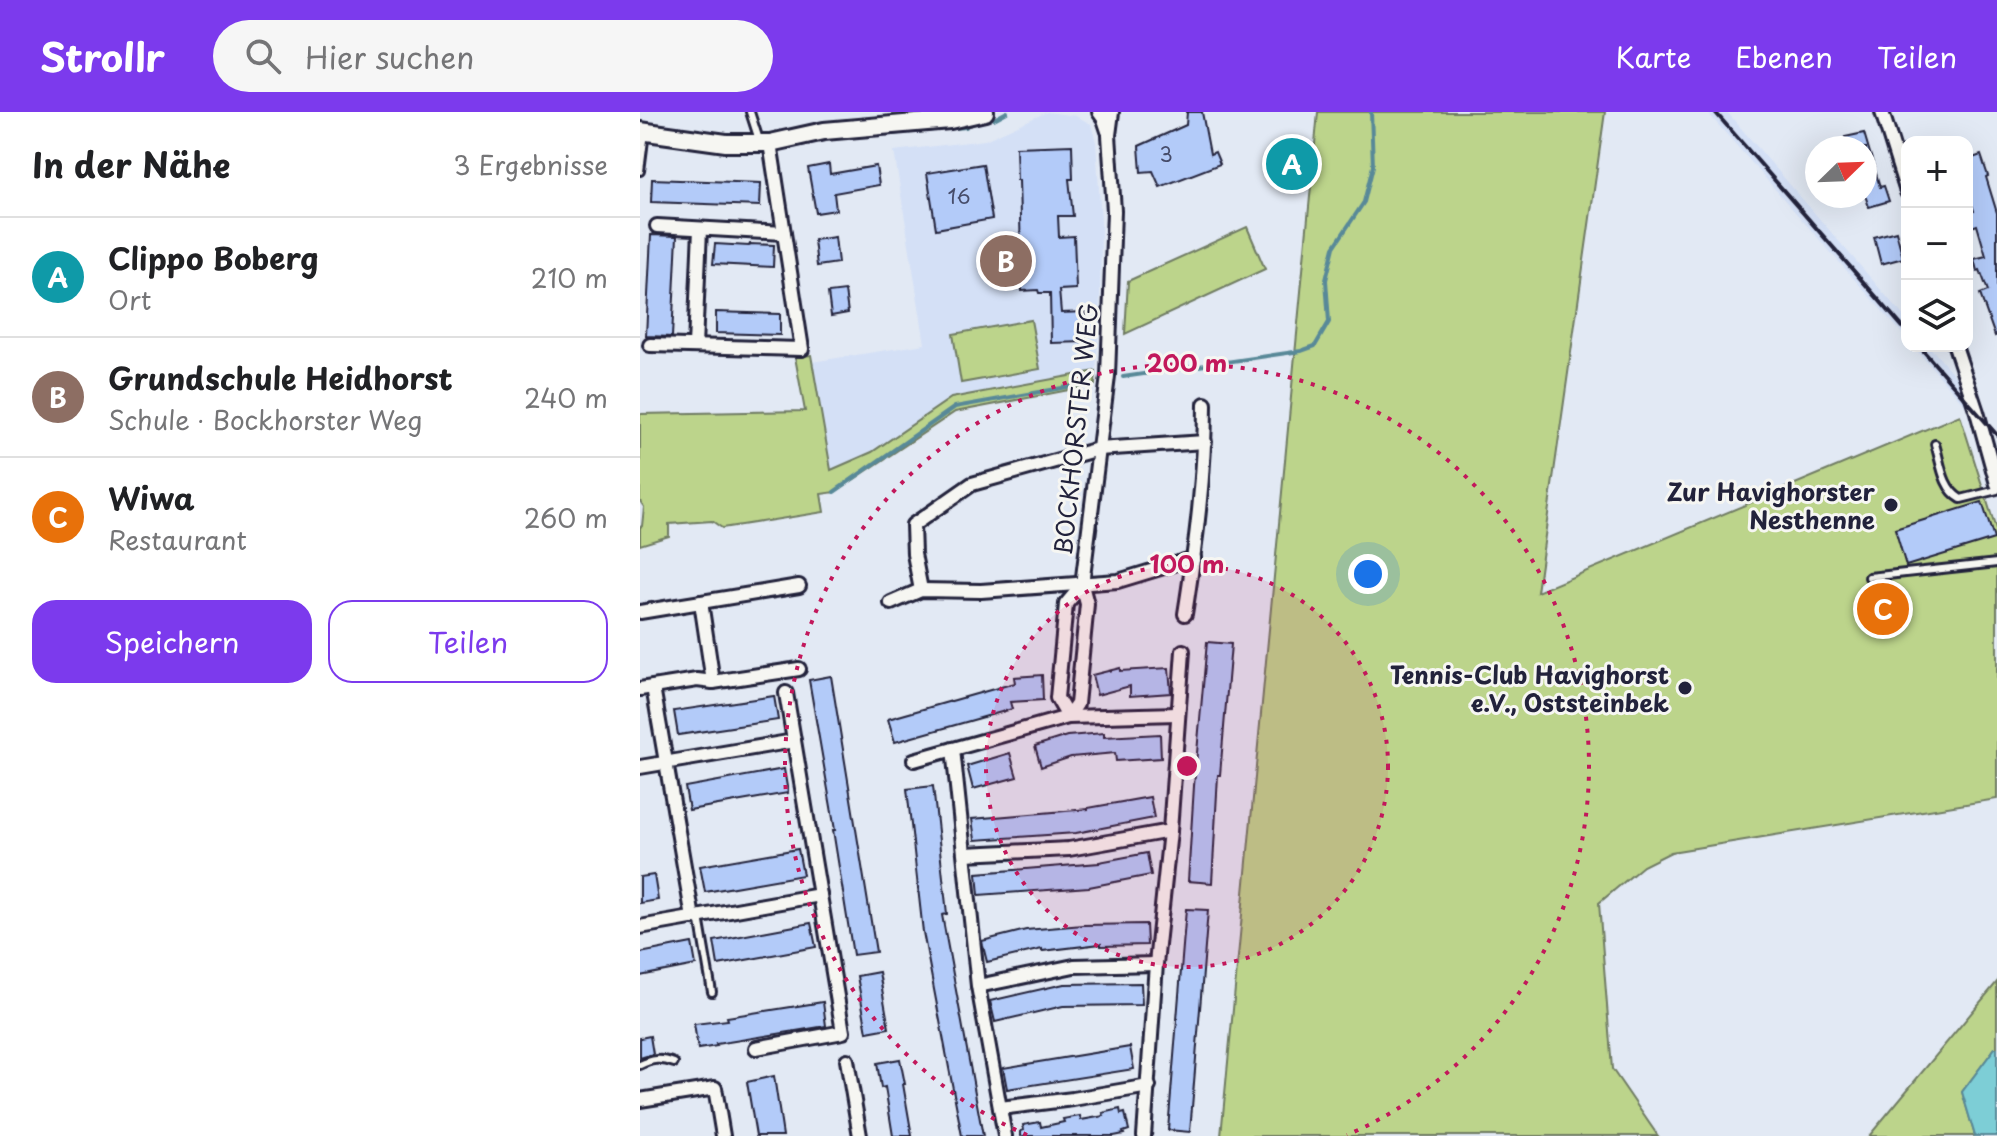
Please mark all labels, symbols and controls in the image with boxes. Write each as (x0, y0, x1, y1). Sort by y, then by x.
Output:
search box (213, 20, 773, 92)
text: Strollr (40, 28, 165, 85)
icon: search (241, 34, 285, 78)
text: Hier suchen (305, 34, 474, 79)
text: Karte (1616, 35, 1691, 78)
text: Ebenen (1735, 35, 1833, 78)
text: Teilen (1877, 35, 1957, 78)
pin: A (1266, 134, 1318, 194)
north arrow (1805, 136, 1877, 208)
map controls (1901, 136, 1973, 352)
button: + (1901, 136, 1973, 208)
text: In der Nähe (32, 138, 230, 190)
house number: 3 (1159, 139, 1173, 169)
text: 3 Ergebnisse (453, 145, 608, 184)
house number: 16 (948, 181, 971, 211)
button: − (1901, 208, 1973, 280)
pin: B (980, 231, 1032, 291)
text: Clippo Boberg (108, 235, 319, 280)
text: A (48, 258, 68, 297)
text: 210 m (531, 258, 608, 297)
text: Ort (108, 280, 151, 319)
button: layers (1901, 280, 1973, 352)
street label: BOCKHORSTER WEG (1044, 301, 1106, 557)
text: 200 m (1147, 344, 1227, 380)
text: Grundschule Heidhorst (108, 355, 453, 400)
text: B (49, 378, 67, 417)
text: 240 m (524, 378, 608, 417)
text: Schule · Bockhorster Weg (108, 400, 423, 439)
place label: Zur Havighorster Nesthenne (1667, 473, 1876, 537)
text: Wiwa (108, 475, 195, 520)
marker: Zur Havighorster Nesthenne (1882, 496, 1900, 514)
text: C (48, 498, 68, 537)
text: 260 m (524, 498, 608, 537)
text: Restaurant (108, 520, 247, 559)
text: 100 m (1150, 545, 1224, 581)
your location (1348, 554, 1388, 594)
pin: C (1857, 579, 1909, 639)
button: Speichern (32, 600, 312, 683)
button: Teilen (328, 600, 608, 683)
place label: Tennis-Club Havighorst e.V., Oststeinbek (1390, 656, 1669, 720)
marker: Tennis-Club Havighorst e.V., Oststeinbek (1676, 679, 1694, 697)
centre of rings (1173, 752, 1201, 780)

